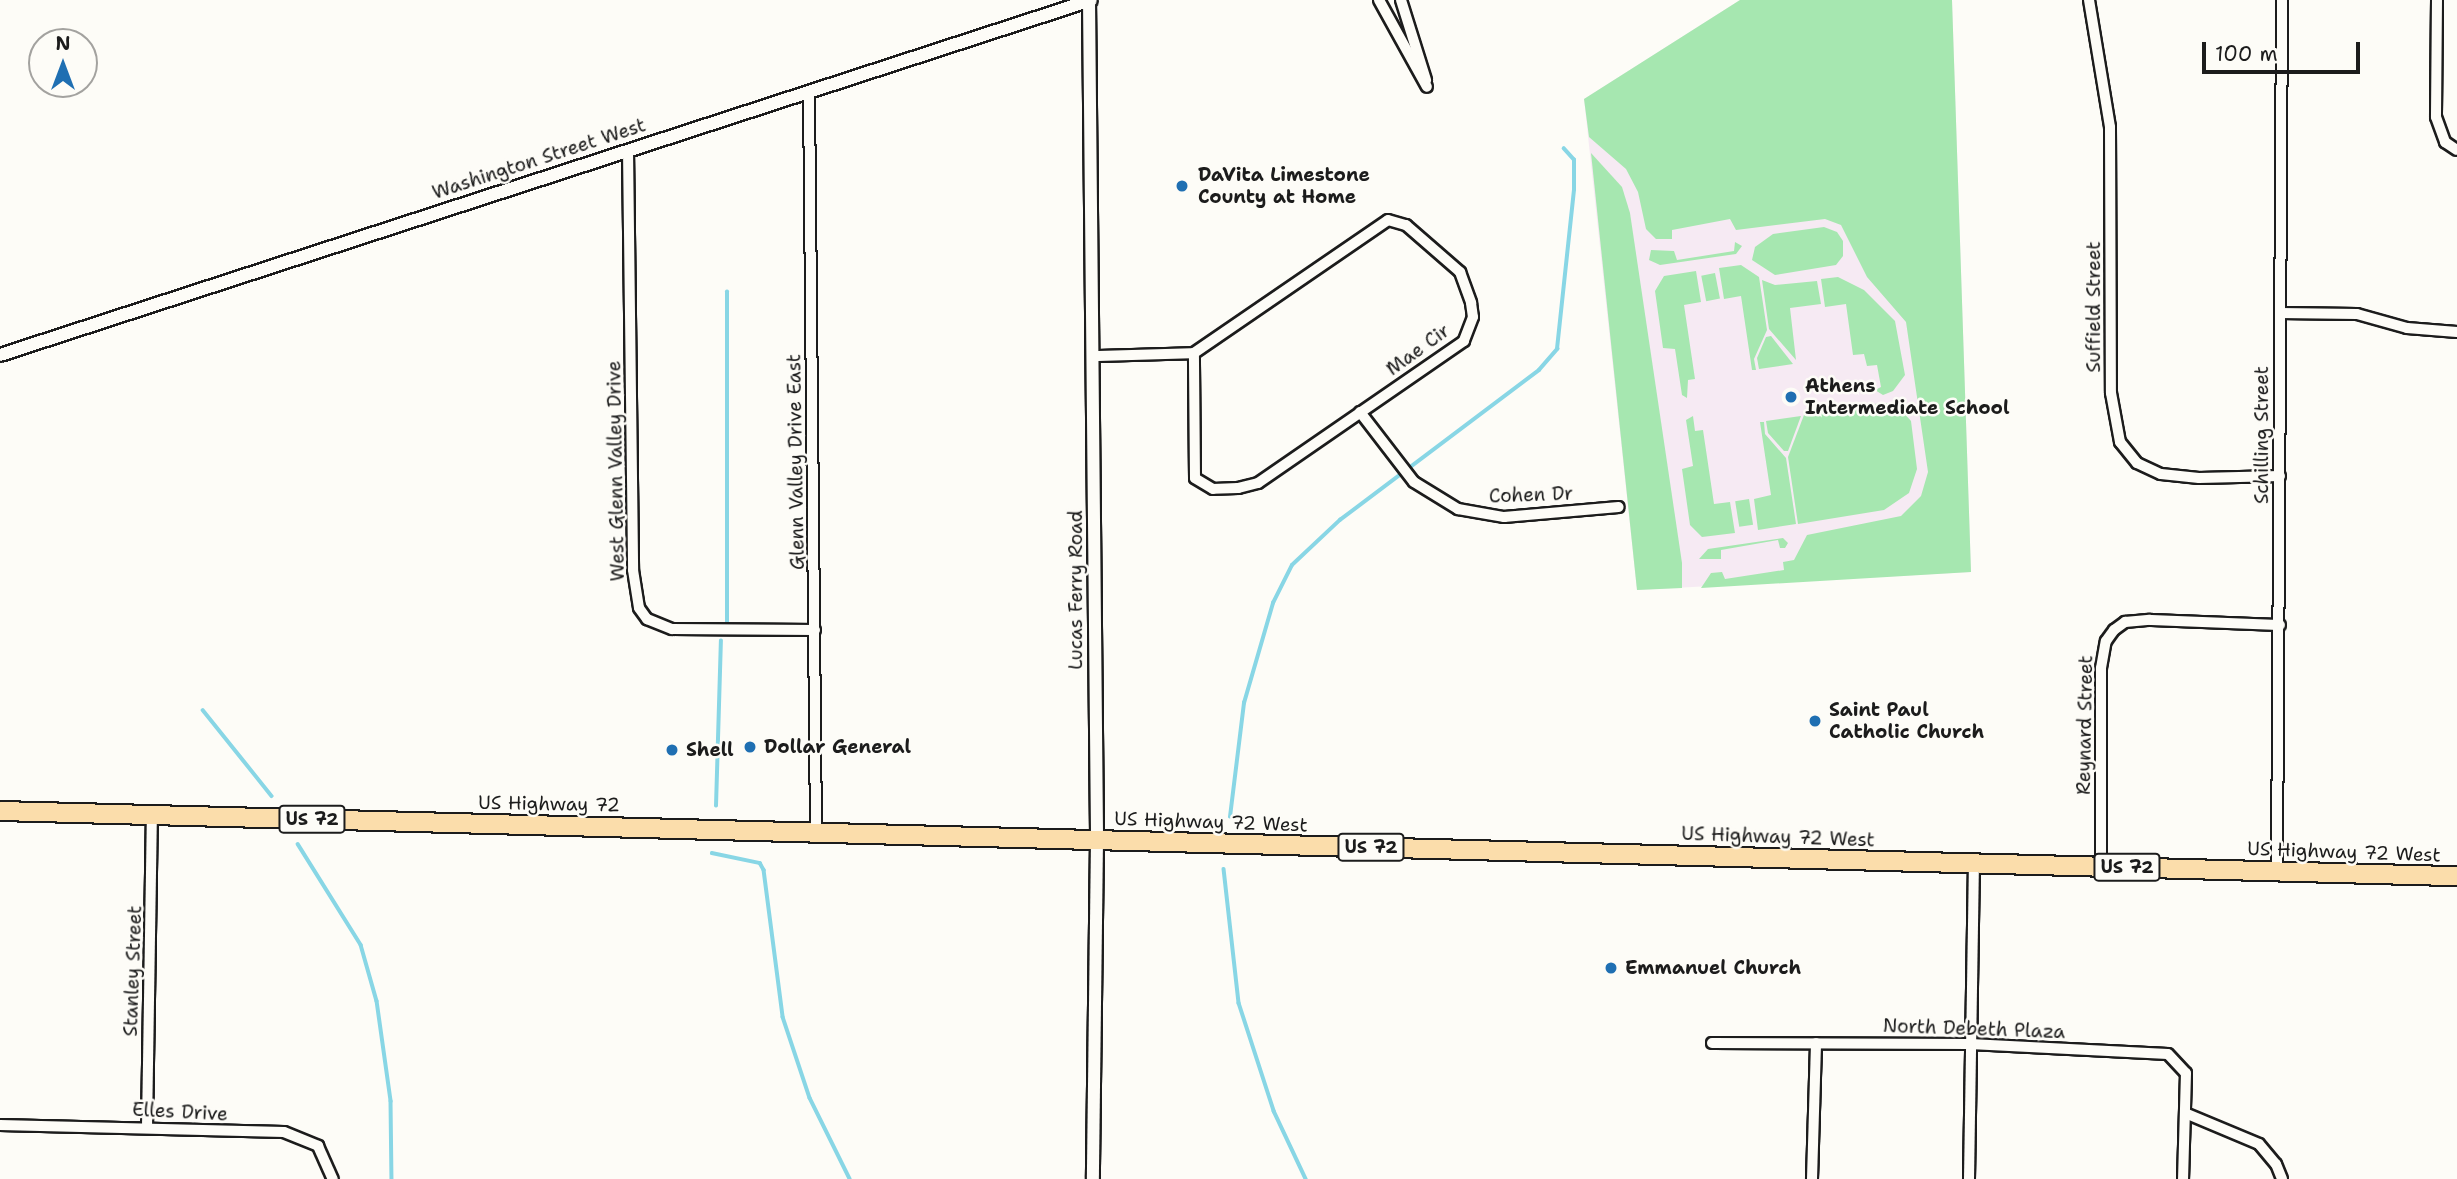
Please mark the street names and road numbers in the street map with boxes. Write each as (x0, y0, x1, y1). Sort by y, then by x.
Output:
street label: Washington Street West (429, 114, 649, 204)
street label: Suffield Street (2083, 241, 2105, 373)
street label: Mae Cir (1382, 319, 1454, 381)
street label: Glenn Valley Drive East (783, 354, 809, 570)
street label: West Glenn Valley Drive (603, 360, 629, 582)
street label: Schilling Street (2251, 366, 2273, 504)
street label: Cohen Dr (1488, 482, 1574, 508)
street label: Lucas Ferry Road (1065, 510, 1087, 670)
street label: Reynard Street (2072, 655, 2098, 795)
street label: US Highway 72 (478, 791, 620, 817)
road number: US 72 (277, 804, 347, 834)
street label: US Highway 72 West (1114, 807, 1308, 837)
street label: US Highway 72 West (1681, 822, 1875, 852)
road number: US 72 (1336, 832, 1406, 862)
street label: US Highway 72 West (2247, 837, 2441, 867)
road number: US 72 (2092, 852, 2162, 882)
street label: Stanley Street (119, 905, 147, 1037)
street label: North Debeth Plaza (1882, 1014, 2066, 1044)
street label: Elles Drive (132, 1098, 228, 1126)

